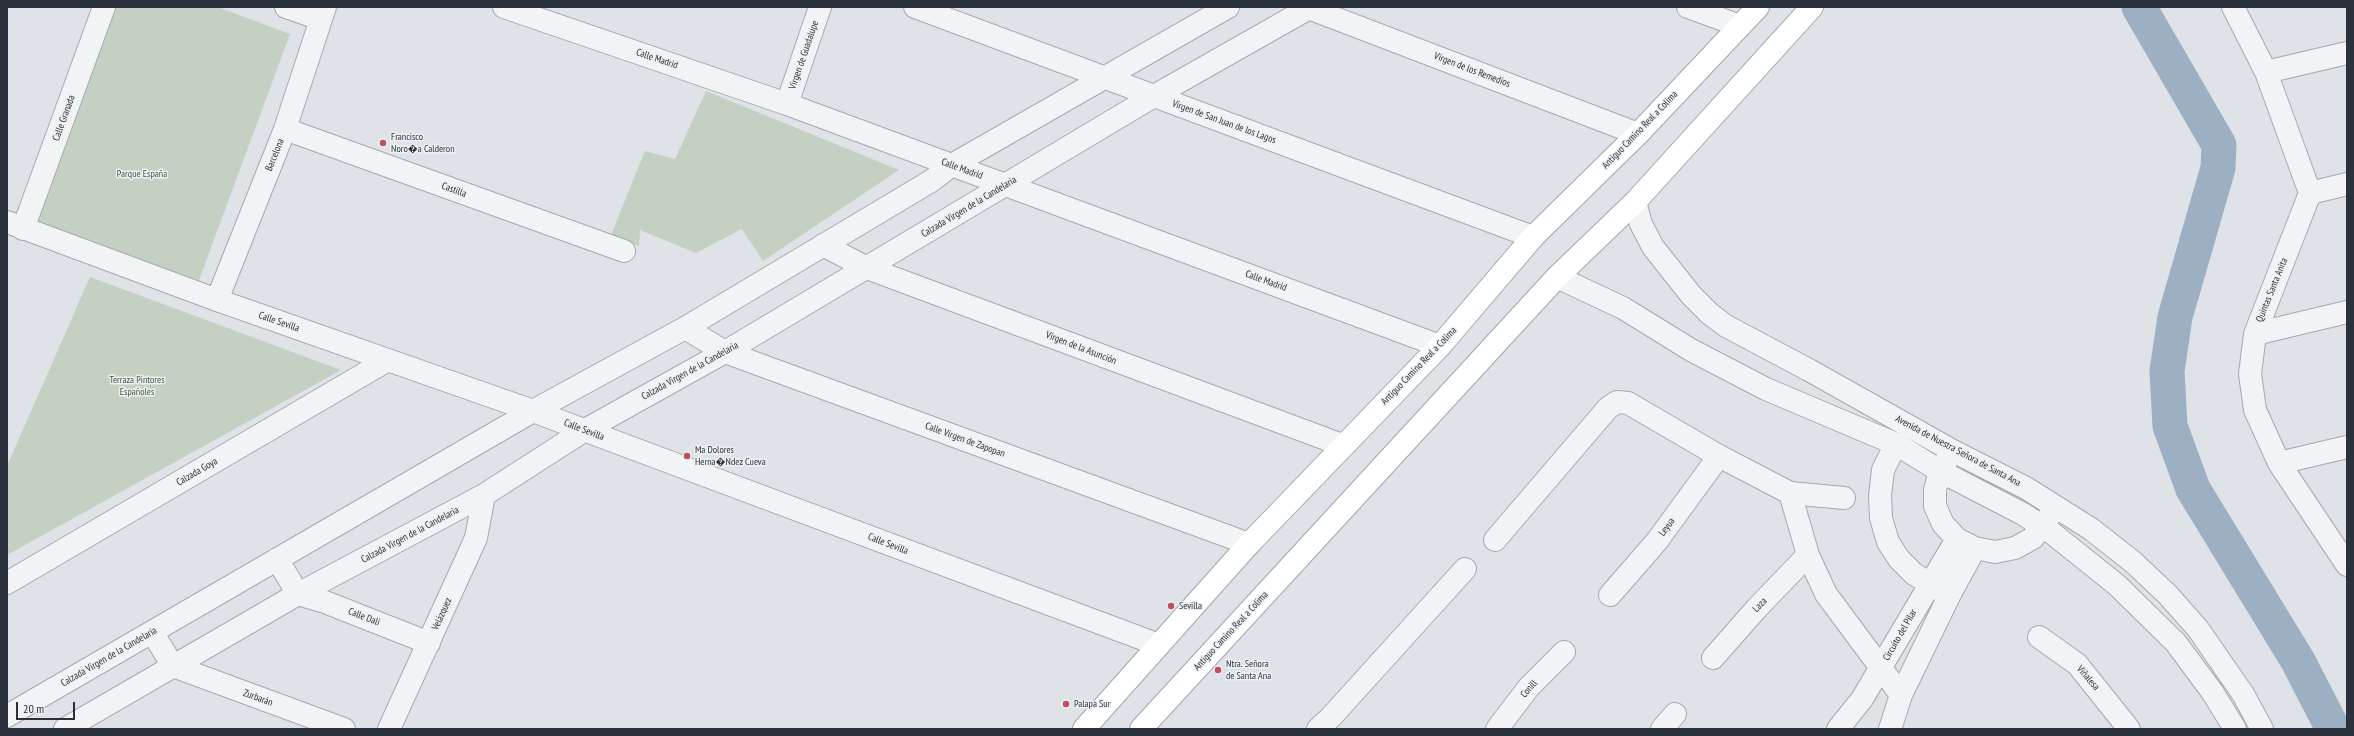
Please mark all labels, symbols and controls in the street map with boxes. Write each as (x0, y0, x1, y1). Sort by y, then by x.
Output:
street label: Virgen de Guadalupe (787, 19, 821, 91)
street label: Calle Madrid (635, 46, 679, 72)
street label: Virgen de los Remedios (1432, 50, 1512, 90)
street label: Antiguo Camino Real a Colima (1600, 88, 1680, 172)
street label: Calle Granada (50, 94, 78, 142)
street label: Virgen de San Juan de los Lagos (1170, 98, 1278, 146)
place label: Francisco Noro�a Calderon (391, 131, 455, 154)
street label: Barcelona (263, 137, 287, 173)
marker: Francisco Noro�a Calderon (378, 138, 388, 148)
street label: Calle Madrid (940, 156, 984, 182)
park label: Parque España (117, 168, 167, 180)
street label: Calzada Virgen de la Candelaria (919, 174, 1019, 240)
street label: Castilla (440, 180, 468, 200)
street label: Quintas Santa Anita (2254, 256, 2290, 324)
street label: Calle Madrid (1244, 268, 1288, 294)
street label: Calle Sevilla (257, 309, 301, 335)
street label: Antiguo Camino Real a Colima (1379, 324, 1459, 408)
street label: Virgen de la Asunción (1044, 329, 1118, 367)
street label: Calzada Virgen de la Candelaria (639, 339, 741, 403)
park label: Terraza Pintores Españoles (109, 374, 165, 398)
street label: Avenida de Nuestra Señora de Santa Ana (1893, 413, 2023, 489)
street label: Calle Sevilla (562, 417, 606, 443)
street label: Calle Virgen de Zapopan (923, 420, 1007, 460)
place label: Ma Dolores Herna�Ndez Cueva (695, 444, 766, 468)
marker: Ma Dolores Herna�Ndez Cueva (682, 451, 692, 461)
street label: Calzada Goya (174, 455, 220, 489)
street label: Calzada Virgen de la Candelaria (359, 504, 461, 566)
street label: Leyua (1656, 515, 1678, 539)
street label: Calle Sevilla (866, 531, 910, 557)
street label: Antiguo Camino Real a Colima (1191, 589, 1271, 673)
street label: Laza (1750, 595, 1770, 615)
street label: Velázquez (430, 596, 454, 632)
place label: Sevilla (1179, 600, 1202, 612)
marker: Sevilla (1166, 601, 1176, 611)
street label: Calle Dali (346, 605, 382, 629)
street label: Circuito del Pilar (1880, 607, 1920, 663)
street label: Calzada Virgen de la Candelaria (59, 625, 159, 689)
place label: Ntra. Señora de Santa Ana (1226, 658, 1271, 682)
street label: Viñalesa (2074, 663, 2102, 693)
marker: Ntra. Señora de Santa Ana (1213, 665, 1223, 675)
street label: Conill (1518, 678, 1540, 700)
street label: Zurbarán (241, 687, 275, 709)
scale bar (18, 694, 77, 720)
place label: Palapa Sur (1074, 698, 1110, 710)
marker: Palapa Sur (1061, 699, 1071, 709)
text: 20 m (23, 701, 44, 716)

